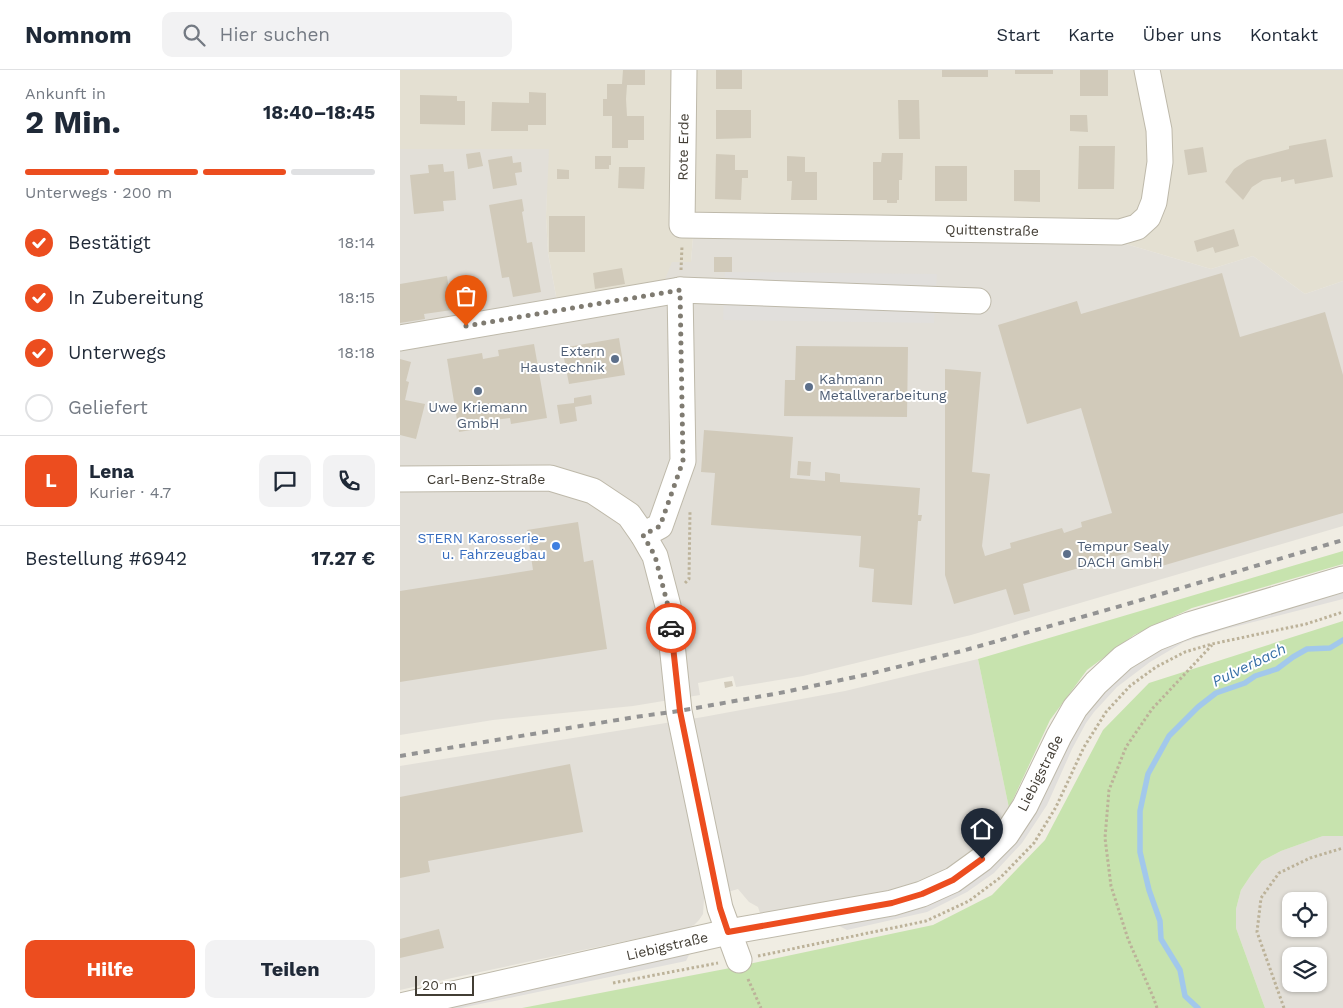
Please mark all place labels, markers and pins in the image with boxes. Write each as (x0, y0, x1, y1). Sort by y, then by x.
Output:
pin (445, 275, 487, 326)
place label: Extern Haustechnik (520, 343, 605, 375)
marker: Extern Haustechnik (609, 353, 621, 365)
place label: Kahmann Metallverarbeitung (819, 371, 947, 403)
marker: Kahmann Metallverarbeitung (803, 381, 815, 393)
marker: Uwe Kriemann GmbH (472, 385, 484, 397)
place label: Uwe Kriemann GmbH (428, 399, 528, 431)
place label: STERN Karosserie- u. Fahrzeugbau (417, 530, 546, 562)
place label: Tempur Sealy DACH GmbH (1077, 538, 1170, 570)
marker: STERN Karosserie- u. Fahrzeugbau (550, 540, 562, 552)
marker: Tempur Sealy DACH GmbH (1061, 548, 1073, 560)
pin (961, 808, 1003, 859)

